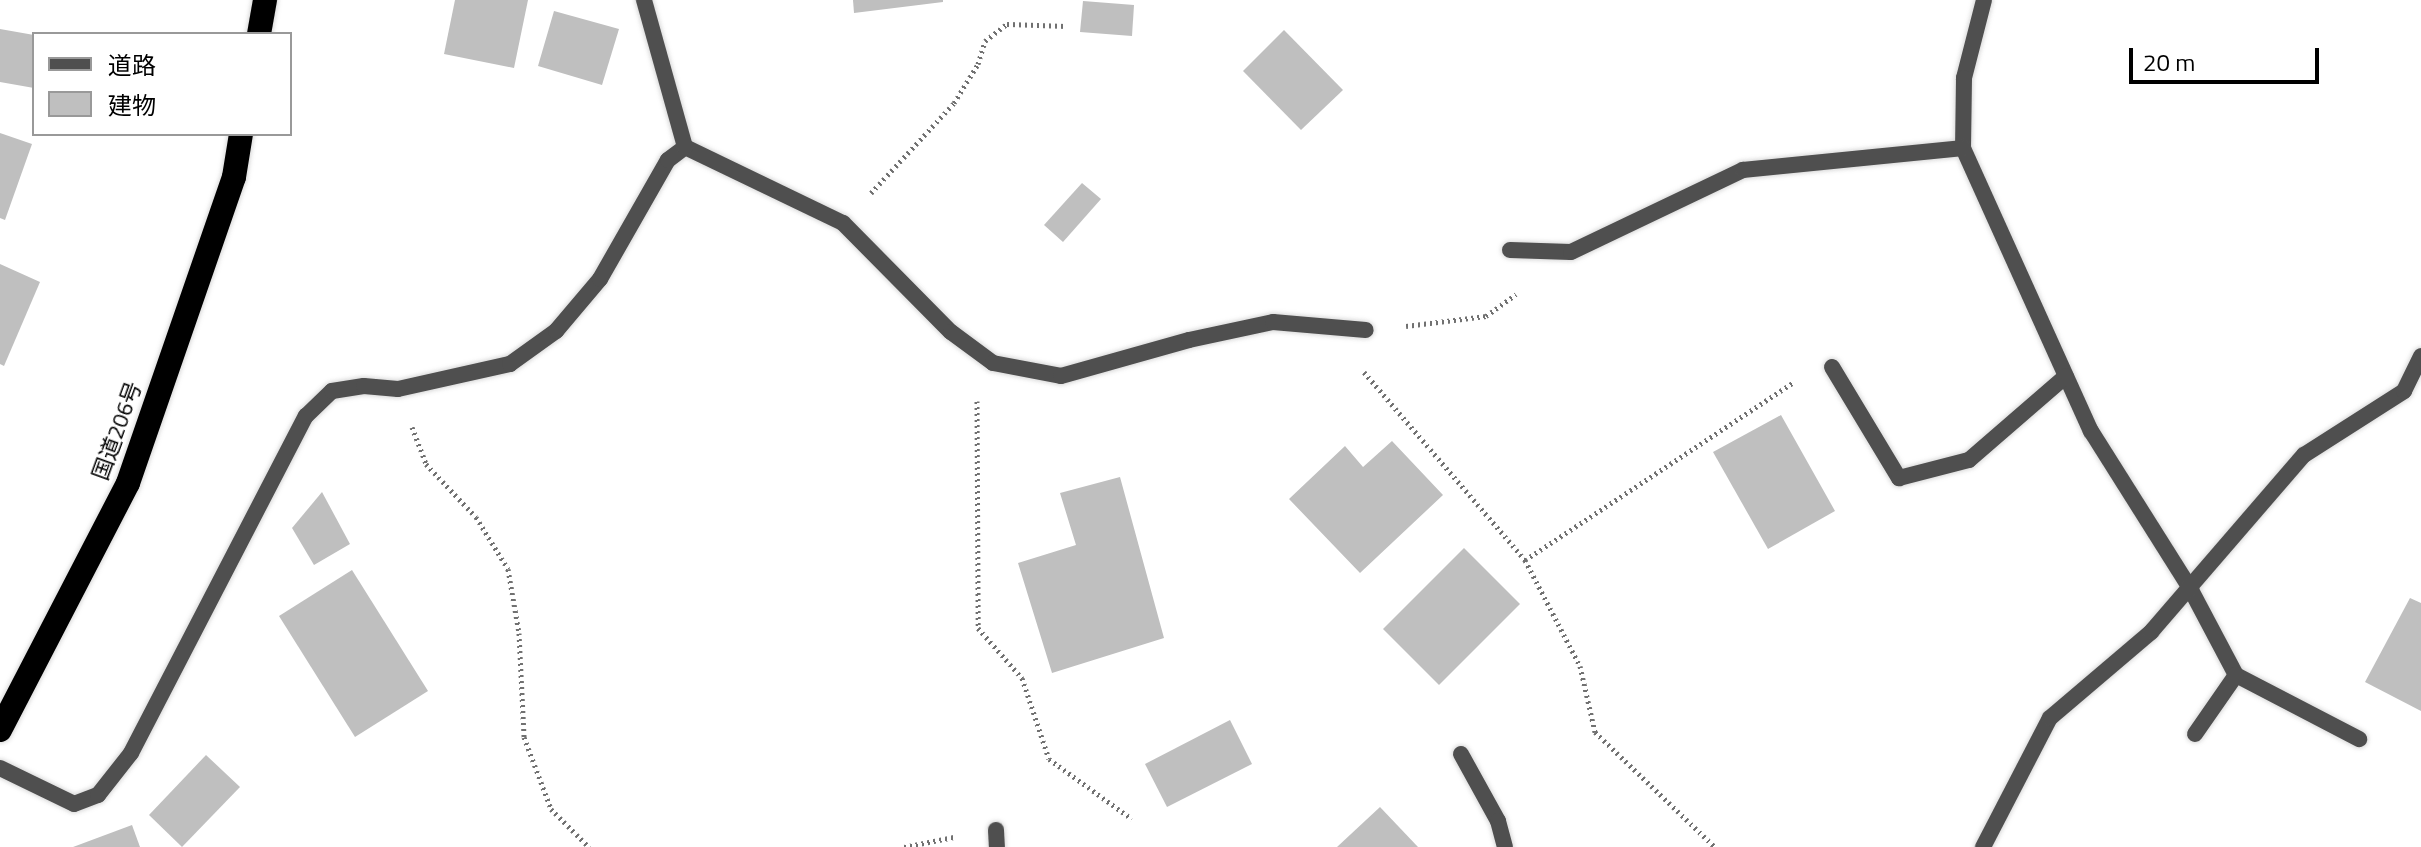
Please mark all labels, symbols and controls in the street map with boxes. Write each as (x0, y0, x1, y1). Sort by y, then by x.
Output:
legend (32, 32, 292, 136)
scale bar (2133, 32, 2323, 82)
text: 20 m (2143, 44, 2195, 80)
text: 道路 (108, 47, 156, 83)
text: 建物 (108, 87, 156, 123)
street label: 国道206号 (87, 378, 147, 484)

